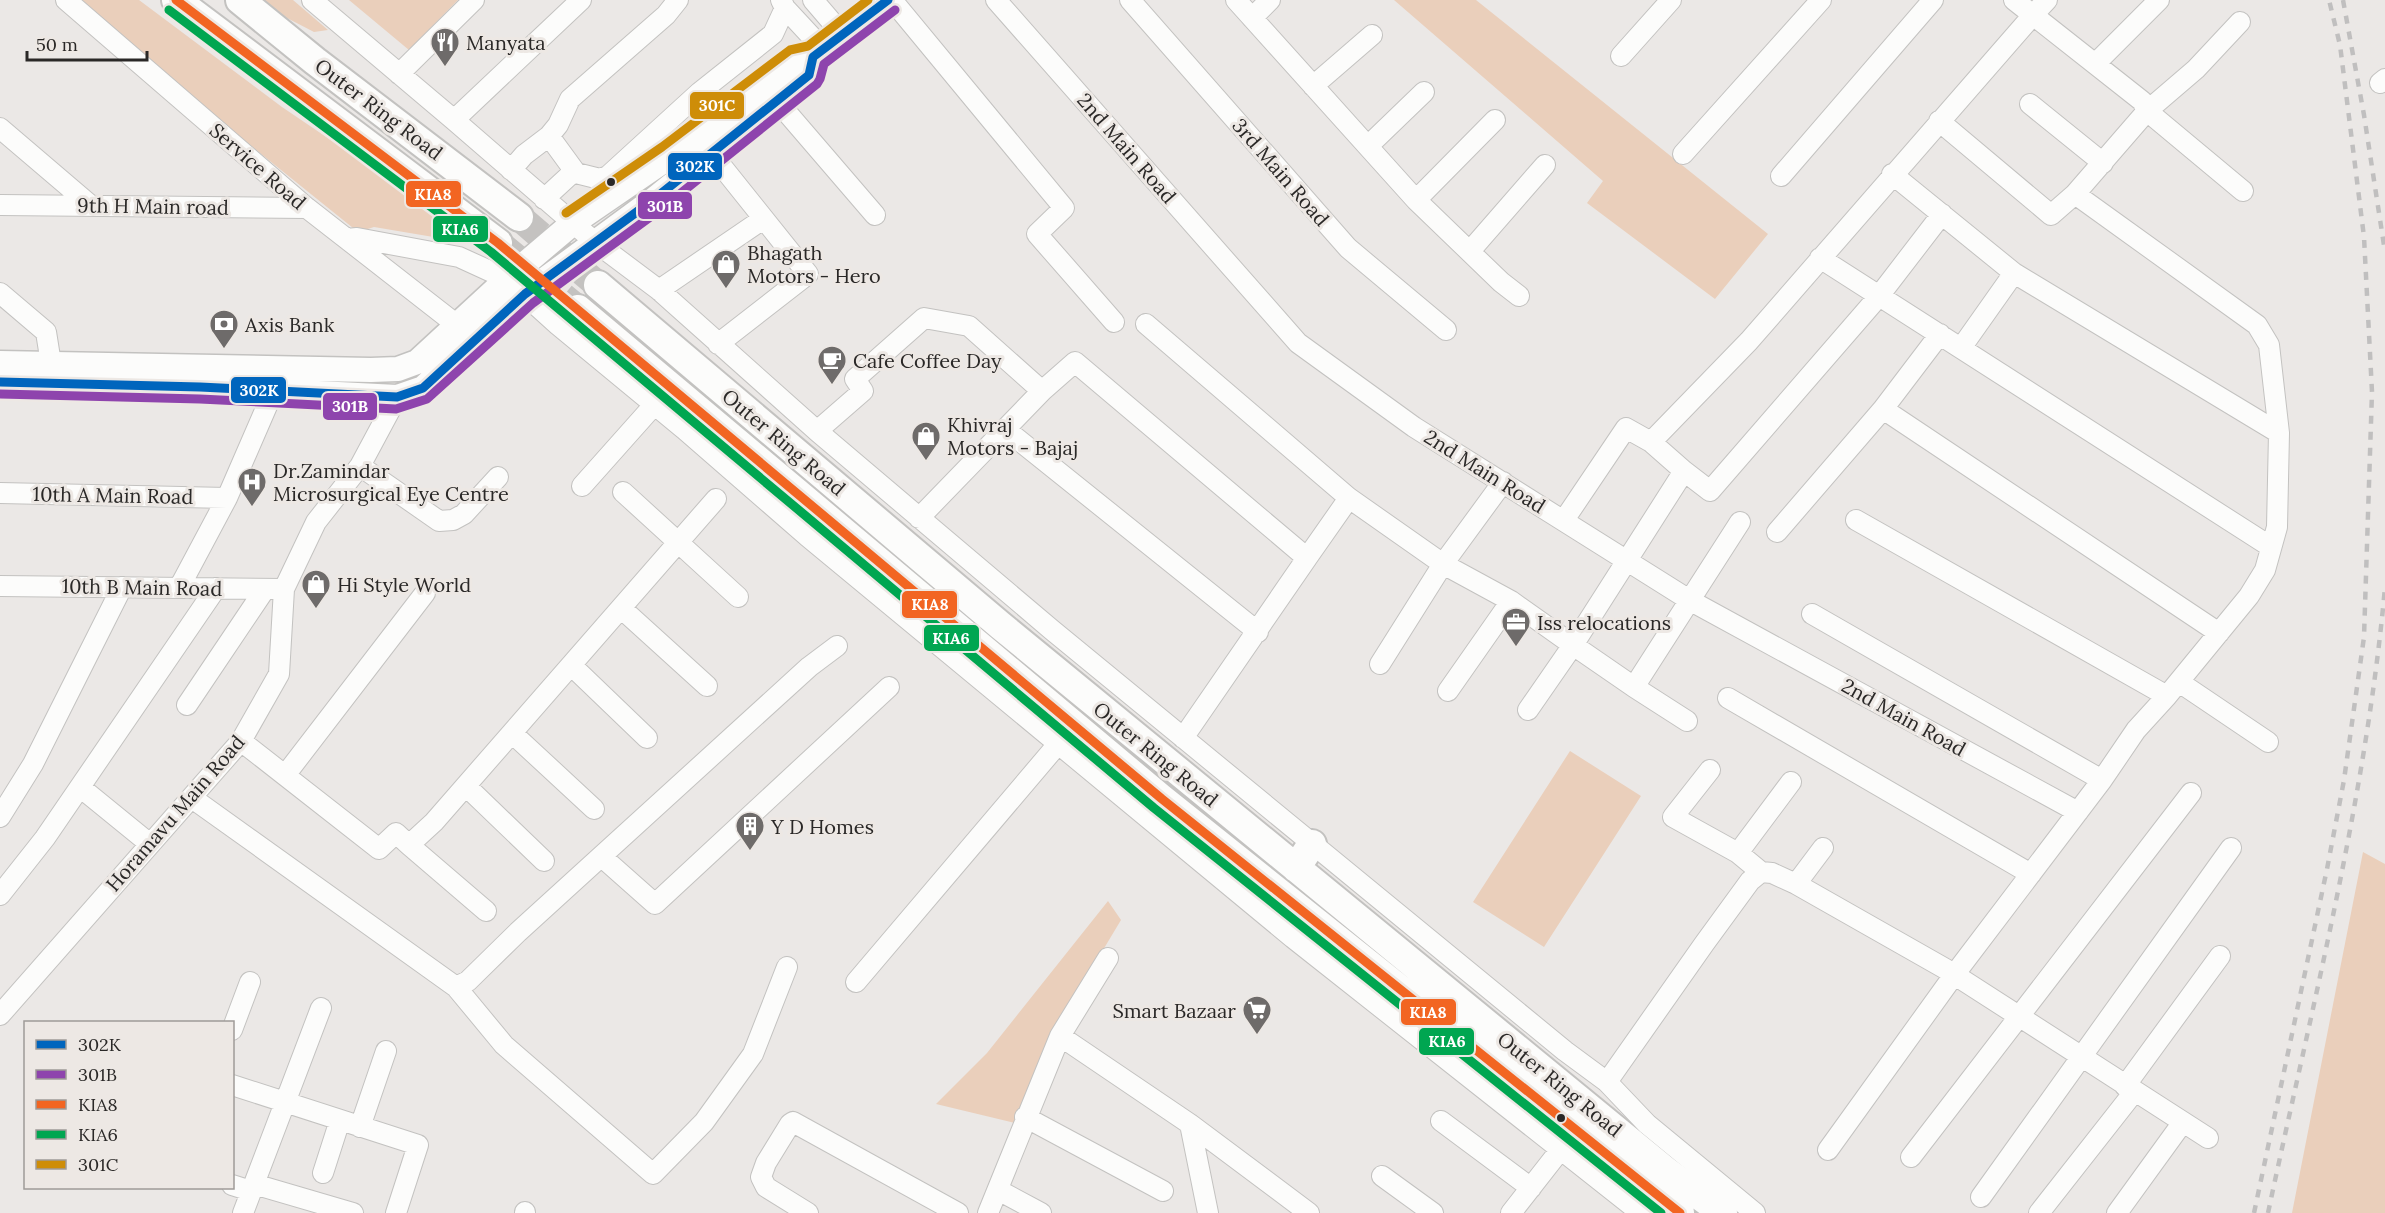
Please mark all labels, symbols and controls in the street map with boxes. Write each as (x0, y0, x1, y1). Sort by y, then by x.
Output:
scale bar (27, 24, 147, 62)
restaurant icon: Manyata (429, 26, 461, 68)
place label: Manyata (466, 30, 545, 55)
text: 50 m (36, 33, 78, 56)
street label: Outer Ring Road (310, 53, 448, 165)
street label: 2nd Main Road (1072, 88, 1182, 208)
line badge: 301C (689, 91, 745, 120)
text: 301C (699, 95, 735, 115)
street label: 3rd Main Road (1227, 113, 1335, 231)
street label: Service Road (205, 117, 311, 215)
line badge: 302K (667, 152, 723, 181)
text: 302K (675, 156, 715, 176)
unlabelled marker (605, 176, 617, 188)
line badge: KIA8 (405, 180, 462, 208)
text: KIA8 (414, 184, 452, 204)
line badge: 301B (637, 191, 693, 220)
street label: 9th H Main road (77, 192, 229, 220)
text: 301B (647, 196, 684, 216)
line badge: KIA6 (432, 215, 489, 243)
text: KIA6 (441, 219, 479, 239)
place label: Bhagath Motors - Hero (747, 240, 881, 288)
shop icon: Bhagath Motors - Hero (710, 248, 742, 290)
bank icon: Axis Bank (208, 308, 240, 350)
place label: Axis Bank (244, 312, 335, 337)
cafe icon: Cafe Coffee Day (816, 344, 848, 386)
place label: Cafe Coffee Day (853, 348, 1002, 373)
line badge: 302K (230, 376, 287, 404)
text: 302K (239, 380, 279, 400)
street label: Outer Ring Road (717, 383, 851, 501)
line badge: 301B (322, 392, 378, 421)
text: 301B (332, 396, 369, 416)
place label: Khivraj Motors - Bajaj (947, 412, 1078, 460)
shop icon: Khivraj Motors - Bajaj (910, 420, 942, 462)
street label: 2nd Main Road (1420, 424, 1550, 518)
place label: Dr.Zamindar Microsurgical Eye Centre (273, 458, 509, 506)
hospital icon: Dr.Zamindar Microsurgical Eye Centre (236, 466, 268, 508)
street label: 10th A Main Road (33, 481, 194, 509)
shop icon: Hi Style World (300, 568, 332, 610)
place label: Hi Style World (337, 572, 471, 597)
street label: 10th B Main Road (62, 573, 222, 601)
line badge: KIA8 (901, 590, 958, 619)
text: KIA8 (911, 594, 949, 614)
office icon: Iss relocations (1500, 606, 1532, 648)
place label: Iss relocations (1537, 610, 1671, 635)
line badge: KIA6 (923, 624, 980, 652)
text: KIA6 (932, 628, 970, 648)
street label: 2nd Main Road (1838, 673, 1971, 761)
street label: Outer Ring Road (1089, 696, 1223, 812)
street label: Horamavu Main Road (100, 730, 250, 896)
building icon: Y D Homes (734, 810, 766, 852)
place label: Y D Homes (770, 814, 874, 839)
supermarket icon: Smart Bazaar (1241, 994, 1273, 1036)
place label: Smart Bazaar (1113, 998, 1236, 1023)
line badge: KIA8 (1400, 998, 1457, 1026)
text: KIA8 (1409, 1002, 1447, 1022)
legend (24, 1021, 234, 1189)
street label: Outer Ring Road (1493, 1026, 1627, 1142)
line badge: KIA6 (1418, 1027, 1475, 1056)
text: KIA6 (1428, 1031, 1466, 1051)
text: 302K (78, 1033, 122, 1056)
text: 301B (78, 1063, 117, 1086)
text: KIA8 (78, 1093, 118, 1116)
unlabelled marker (1555, 1112, 1567, 1124)
text: KIA6 (78, 1123, 118, 1146)
text: 301C (78, 1153, 119, 1176)

